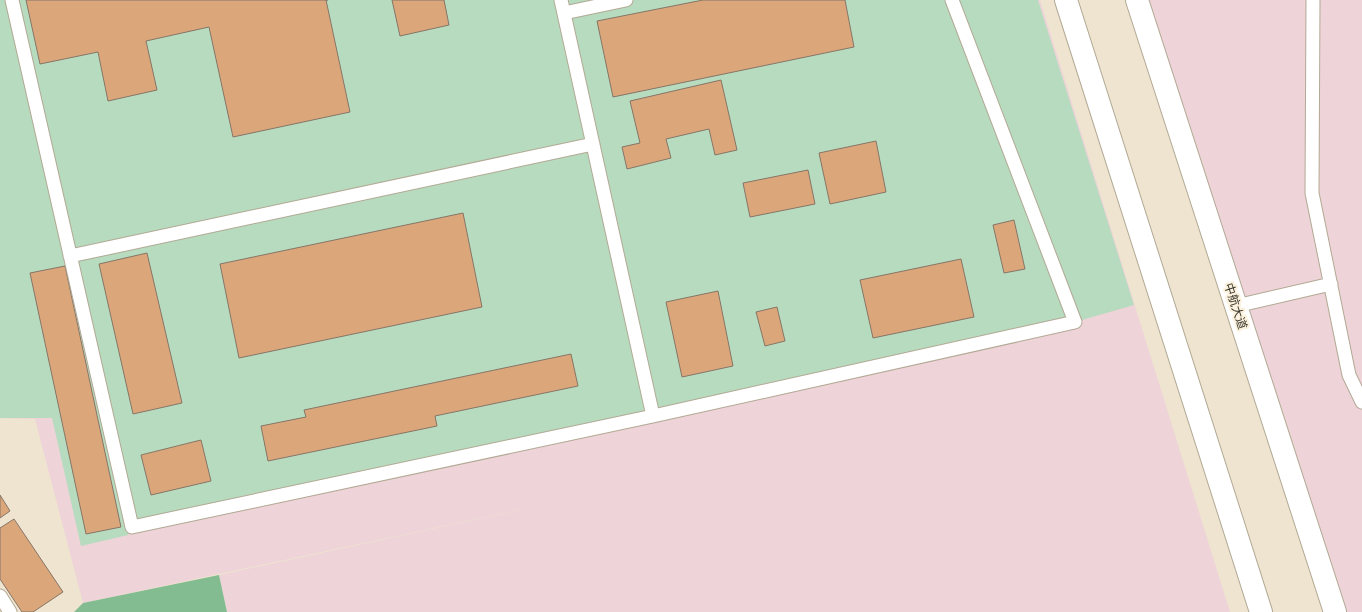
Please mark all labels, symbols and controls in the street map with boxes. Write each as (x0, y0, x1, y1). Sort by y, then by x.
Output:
street label: 中航大道 (1220, 281, 1252, 331)

